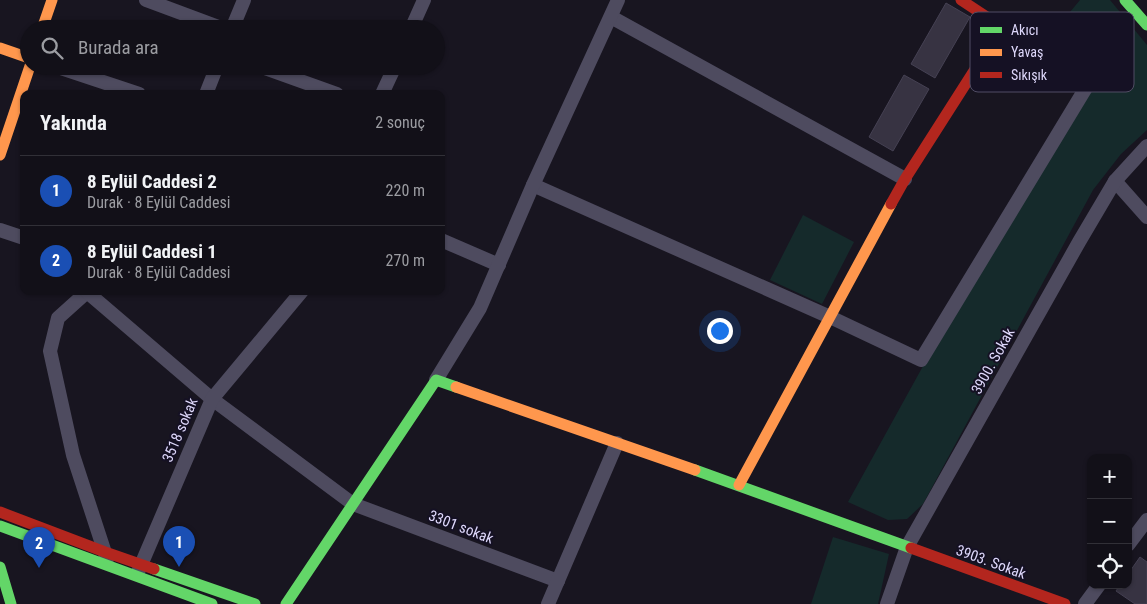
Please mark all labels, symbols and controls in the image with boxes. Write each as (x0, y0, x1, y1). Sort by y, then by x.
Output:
legend (970, 12, 1134, 92)
search box (20, 20, 445, 75)
text: Akıcı (1011, 22, 1038, 38)
icon: search (38, 34, 66, 62)
text: Burada ara (78, 36, 159, 59)
text: Yavaş (1011, 44, 1043, 60)
text: Sıkışık (1011, 67, 1048, 83)
text: Yakında (40, 111, 107, 135)
text: 2 sonuç (375, 113, 425, 132)
text: 8 Eylül Caddesi 2 (87, 170, 217, 193)
text: 1 (52, 181, 60, 200)
text: 220 m (386, 181, 425, 200)
text: Durak · 8 Eylül Caddesi (87, 193, 230, 212)
text: 8 Eylül Caddesi 1 (87, 240, 217, 263)
text: 2 (52, 251, 60, 270)
text: 270 m (386, 251, 425, 270)
text: Durak · 8 Eylül Caddesi (87, 263, 230, 282)
your location (707, 318, 733, 344)
street label: 3900. Sokak (967, 324, 1019, 397)
street label: 3518 sokak (158, 395, 202, 465)
map controls (1087, 454, 1132, 589)
button: + (1087, 454, 1132, 499)
button: − (1087, 499, 1132, 544)
street label: 3301 sokak (426, 506, 496, 548)
pin: 1 (163, 526, 195, 567)
pin: 2 (23, 527, 55, 568)
street label: 3903. Sokak (954, 541, 1029, 583)
button: locate (1087, 544, 1132, 589)

